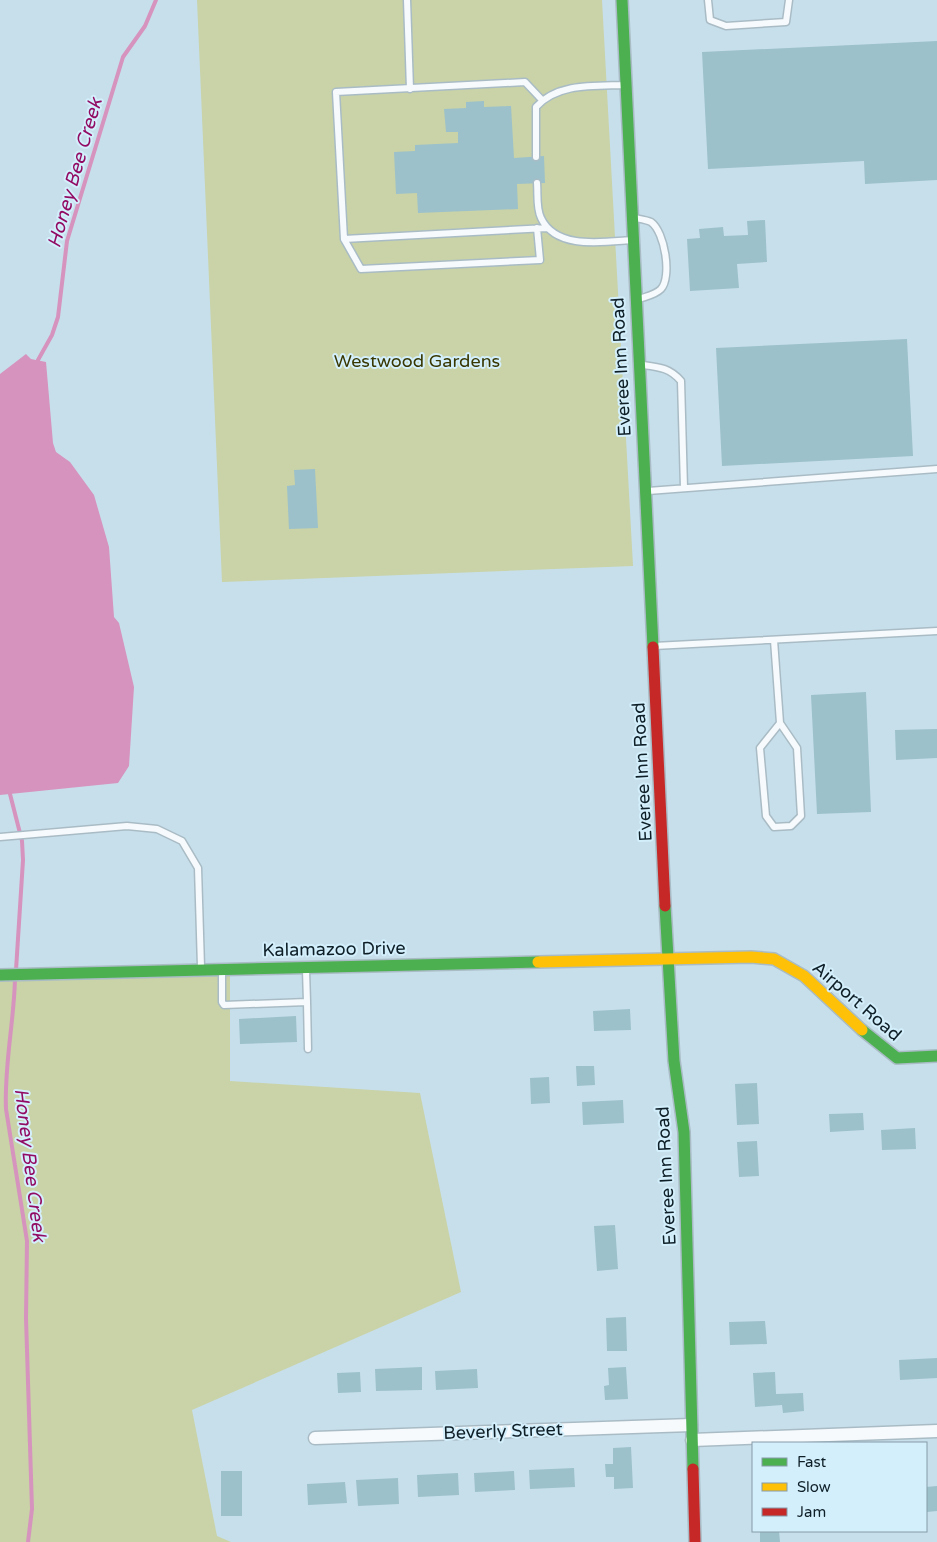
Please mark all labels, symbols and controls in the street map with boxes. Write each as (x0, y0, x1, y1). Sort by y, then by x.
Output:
water label: Honey Bee Creek (43, 94, 107, 250)
street label: Everee Inn Road (606, 297, 636, 437)
park label: Westwood Gardens (334, 350, 500, 372)
street label: Everee Inn Road (627, 702, 657, 842)
street label: Kalamazoo Drive (262, 937, 406, 961)
street label: Airport Road (808, 956, 906, 1046)
water label: Honey Bee Creek (10, 1087, 51, 1245)
street label: Everee Inn Road (651, 1106, 681, 1246)
street label: Beverly Street (443, 1418, 563, 1444)
legend (752, 1442, 927, 1532)
text: Fast (797, 1453, 827, 1471)
text: Slow (797, 1478, 831, 1496)
text: Jam (797, 1503, 826, 1521)

